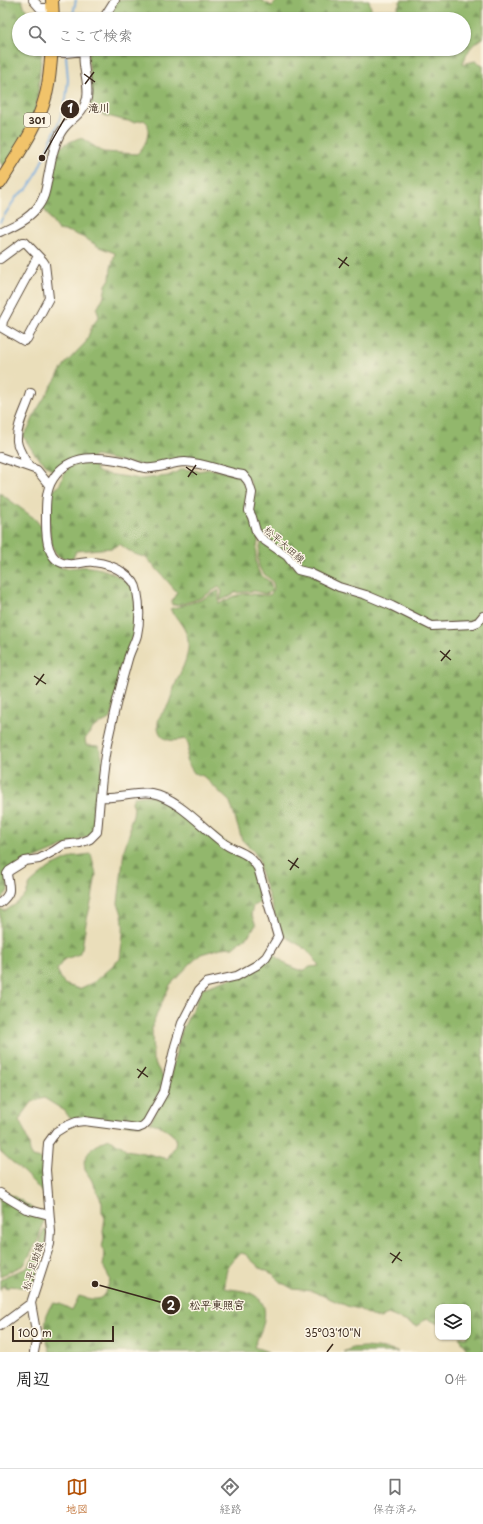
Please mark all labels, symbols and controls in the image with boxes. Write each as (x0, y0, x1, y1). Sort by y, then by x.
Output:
search box (12, 12, 471, 56)
icon: search (26, 23, 48, 45)
text: ここで検索 (58, 23, 133, 46)
callout: 滝川 (60, 97, 118, 120)
text: 1 (67, 99, 73, 117)
text: 滝川 (88, 99, 110, 116)
road number: 301 (24, 113, 50, 127)
street label: 松平大田線 (261, 522, 309, 566)
street label: 松平足助線 (18, 1240, 46, 1292)
callout: 松平東照宮 (161, 1294, 252, 1317)
text: 2 (167, 1296, 176, 1314)
text: 松平東照宮 (190, 1296, 245, 1313)
map controls (435, 1304, 471, 1340)
button: layers (435, 1304, 471, 1340)
scale bar (12, 1324, 114, 1343)
text: 100 m (18, 1324, 52, 1341)
text: 35°03'10"N (305, 1325, 361, 1340)
text: 周辺 (16, 1365, 50, 1391)
text: 0件 (444, 1369, 467, 1388)
tab: 地図 (66, 1476, 88, 1517)
tab: 経路 (219, 1476, 241, 1517)
tab: 保存済み (373, 1476, 417, 1517)

